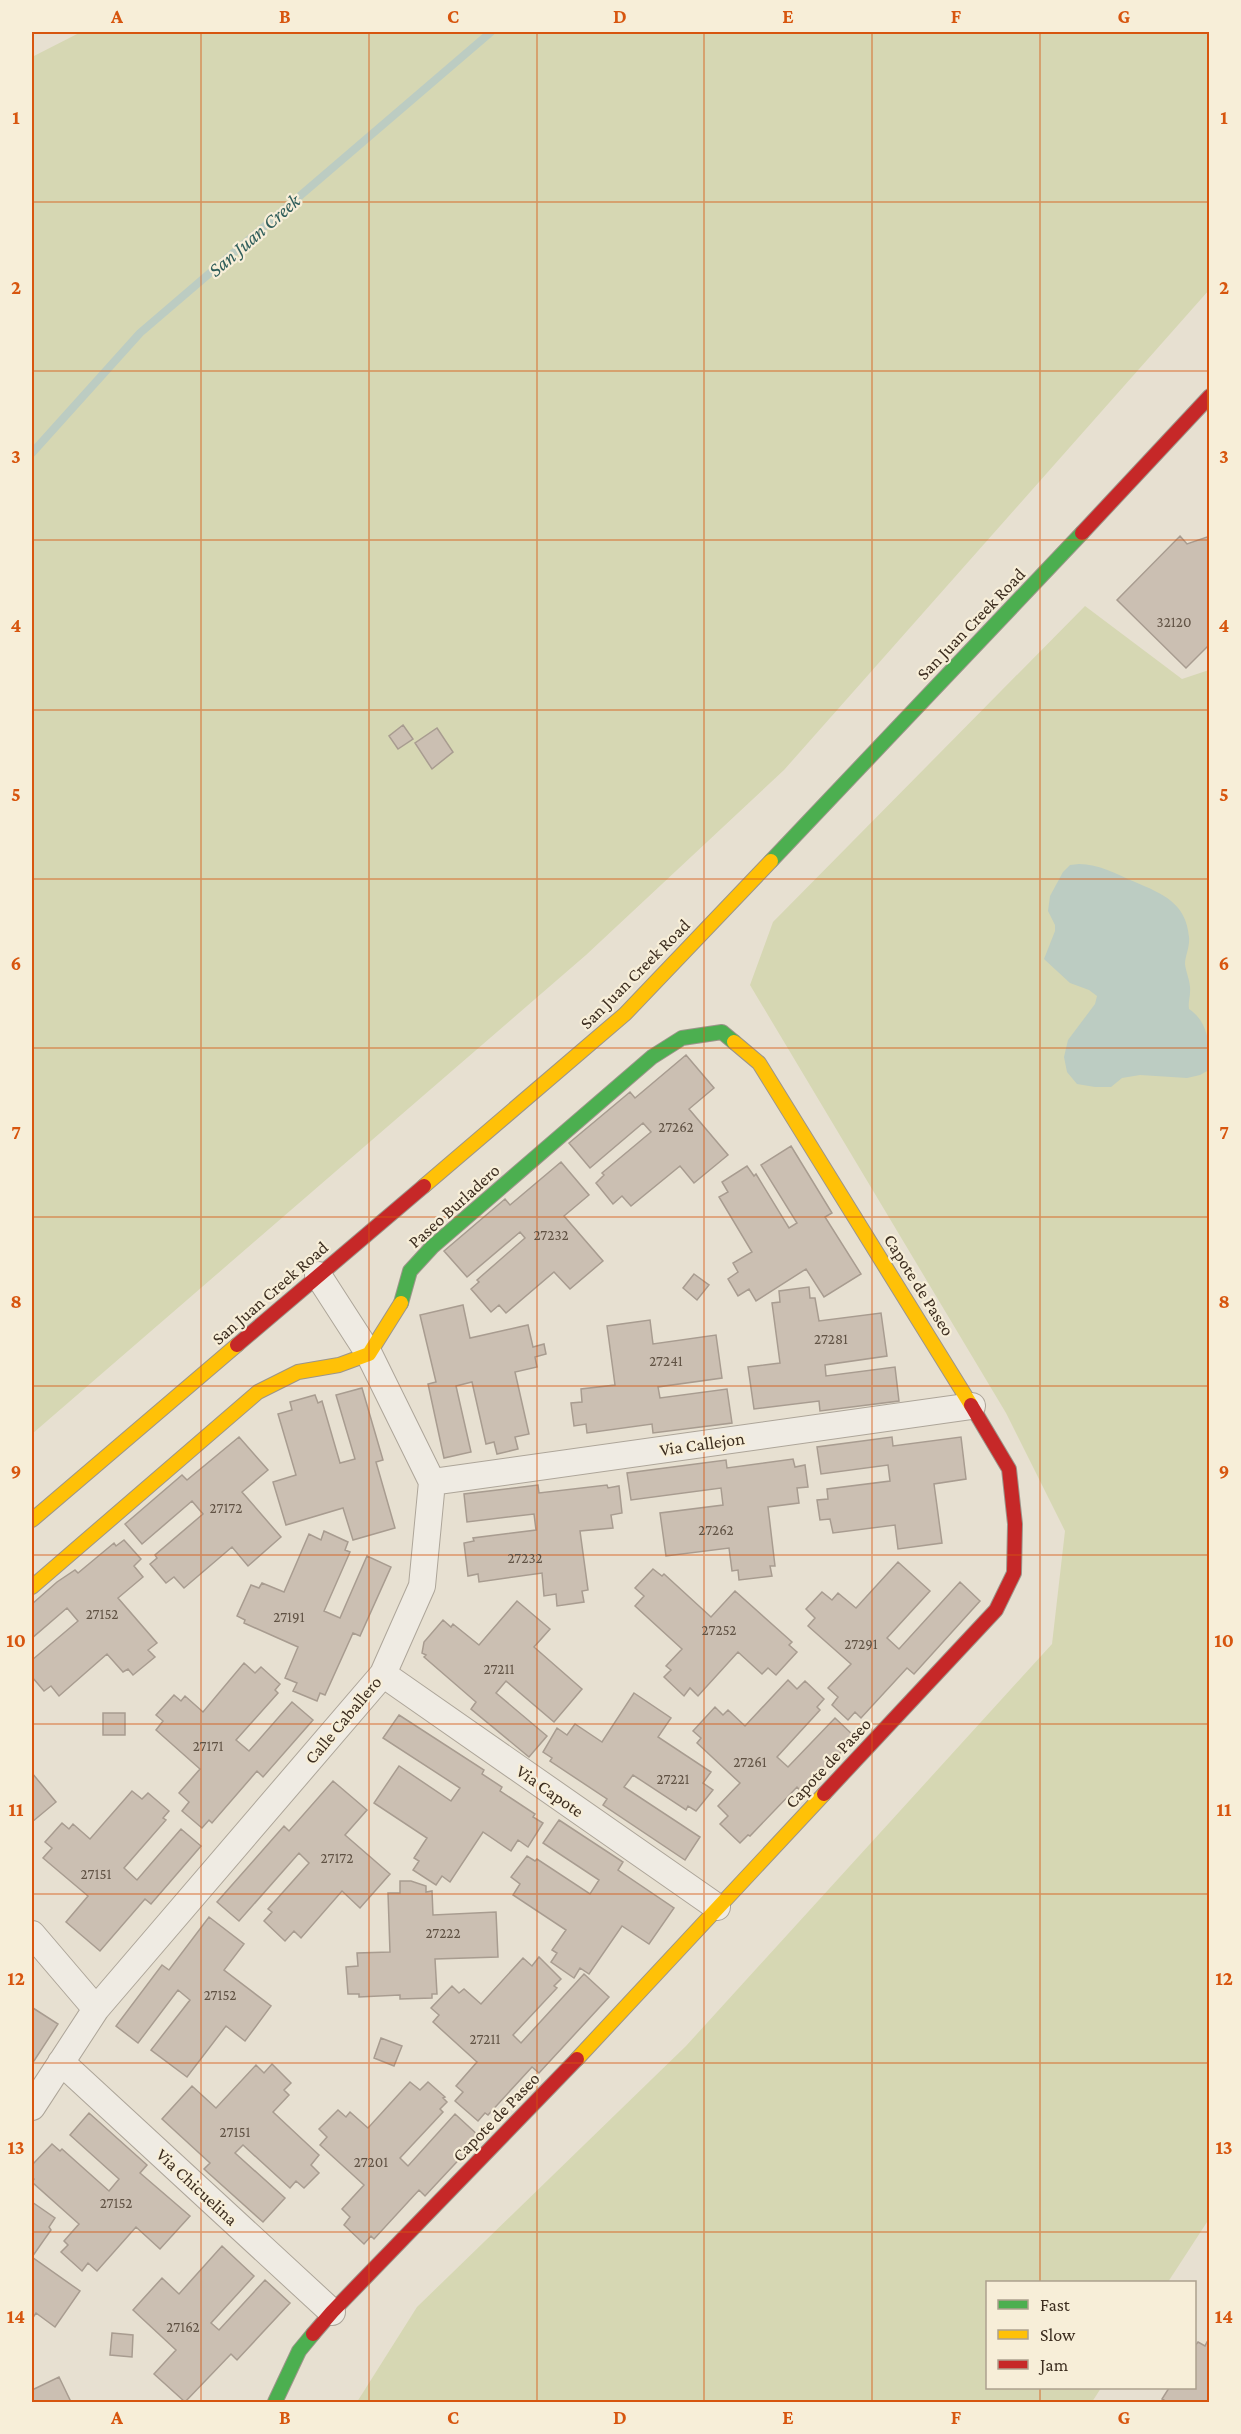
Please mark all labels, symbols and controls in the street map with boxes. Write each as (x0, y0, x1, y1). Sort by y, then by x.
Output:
text: A (110, 5, 124, 27)
text: B (279, 5, 291, 27)
text: C (447, 5, 459, 27)
text: D (613, 5, 627, 27)
text: E (782, 5, 794, 27)
text: F (951, 5, 962, 27)
text: G (1118, 5, 1131, 27)
text: 1 (12, 106, 20, 128)
text: 1 (1220, 106, 1228, 128)
water label: San Juan Creek (204, 188, 306, 282)
text: 2 (11, 276, 21, 298)
text: 2 (1219, 276, 1229, 298)
text: 3 (11, 445, 21, 467)
text: 3 (1219, 445, 1229, 467)
street label: San Juan Creek Road (913, 564, 1030, 684)
text: 4 (11, 614, 22, 636)
house number: 32120 (1157, 614, 1191, 630)
text: 4 (1219, 614, 1230, 636)
text: 5 (11, 783, 21, 805)
text: 5 (1219, 783, 1229, 805)
street label: San Juan Creek Road (576, 915, 694, 1033)
text: 6 (11, 952, 21, 974)
text: 6 (1219, 952, 1229, 974)
house number: 27262 (658, 1119, 694, 1135)
text: 7 (11, 1121, 21, 1143)
text: 7 (1219, 1121, 1229, 1143)
street label: Paseo Burladero (404, 1160, 504, 1252)
house number: 27232 (533, 1227, 569, 1243)
street label: Capote de Paseo (880, 1230, 958, 1340)
street label: San Juan Creek Road (208, 1237, 332, 1349)
text: 8 (10, 1290, 22, 1312)
text: 8 (1218, 1290, 1230, 1312)
house number: 27281 (814, 1331, 848, 1347)
house number: 27241 (649, 1353, 683, 1369)
street label: Via Callejon (658, 1428, 746, 1461)
text: 9 (11, 1460, 21, 1482)
text: 9 (1219, 1460, 1229, 1482)
house number: 27172 (210, 1500, 242, 1516)
house number: 27262 (698, 1522, 734, 1538)
house number: 27232 (507, 1550, 543, 1566)
house number: 27152 (86, 1606, 118, 1622)
house number: 27191 (273, 1609, 305, 1625)
house number: 27252 (702, 1622, 736, 1638)
text: 10 (6, 1629, 26, 1651)
text: 10 (1214, 1629, 1234, 1651)
house number: 27291 (844, 1636, 878, 1652)
house number: 27211 (484, 1661, 514, 1677)
street label: Calle Caballero (301, 1672, 386, 1768)
street label: Capote de Paseo (781, 1714, 875, 1812)
house number: 27171 (193, 1738, 223, 1754)
house number: 27261 (733, 1754, 767, 1770)
street label: Via Capote (513, 1761, 587, 1821)
house number: 27221 (656, 1771, 690, 1787)
text: 11 (9, 1798, 24, 1820)
text: 11 (1217, 1798, 1232, 1820)
house number: 27172 (321, 1850, 353, 1866)
house number: 27151 (81, 1866, 111, 1882)
house number: 27222 (425, 1925, 461, 1941)
text: 12 (7, 1967, 25, 1989)
text: 12 (1215, 1967, 1233, 1989)
house number: 27152 (204, 1987, 236, 2003)
house number: 27211 (470, 2031, 500, 2047)
street label: Capote de Paseo (448, 2068, 544, 2166)
house number: 27151 (220, 2124, 250, 2140)
text: 13 (7, 2136, 25, 2158)
text: 13 (1215, 2136, 1233, 2158)
street label: Via Chicuelina (152, 2144, 242, 2230)
house number: 27201 (354, 2154, 388, 2170)
house number: 27152 (100, 2195, 132, 2211)
legend (986, 2281, 1196, 2389)
text: Fast (1040, 2295, 1071, 2315)
text: 14 (7, 2305, 25, 2327)
text: 14 (1215, 2305, 1233, 2327)
house number: 27162 (166, 2319, 200, 2335)
text: Slow (1040, 2325, 1076, 2345)
text: Jam (1038, 2355, 1069, 2375)
text: A (110, 2406, 124, 2428)
text: B (279, 2406, 291, 2428)
text: C (447, 2406, 459, 2428)
text: D (613, 2406, 627, 2428)
text: E (782, 2406, 794, 2428)
text: F (951, 2406, 962, 2428)
text: G (1118, 2406, 1131, 2428)

